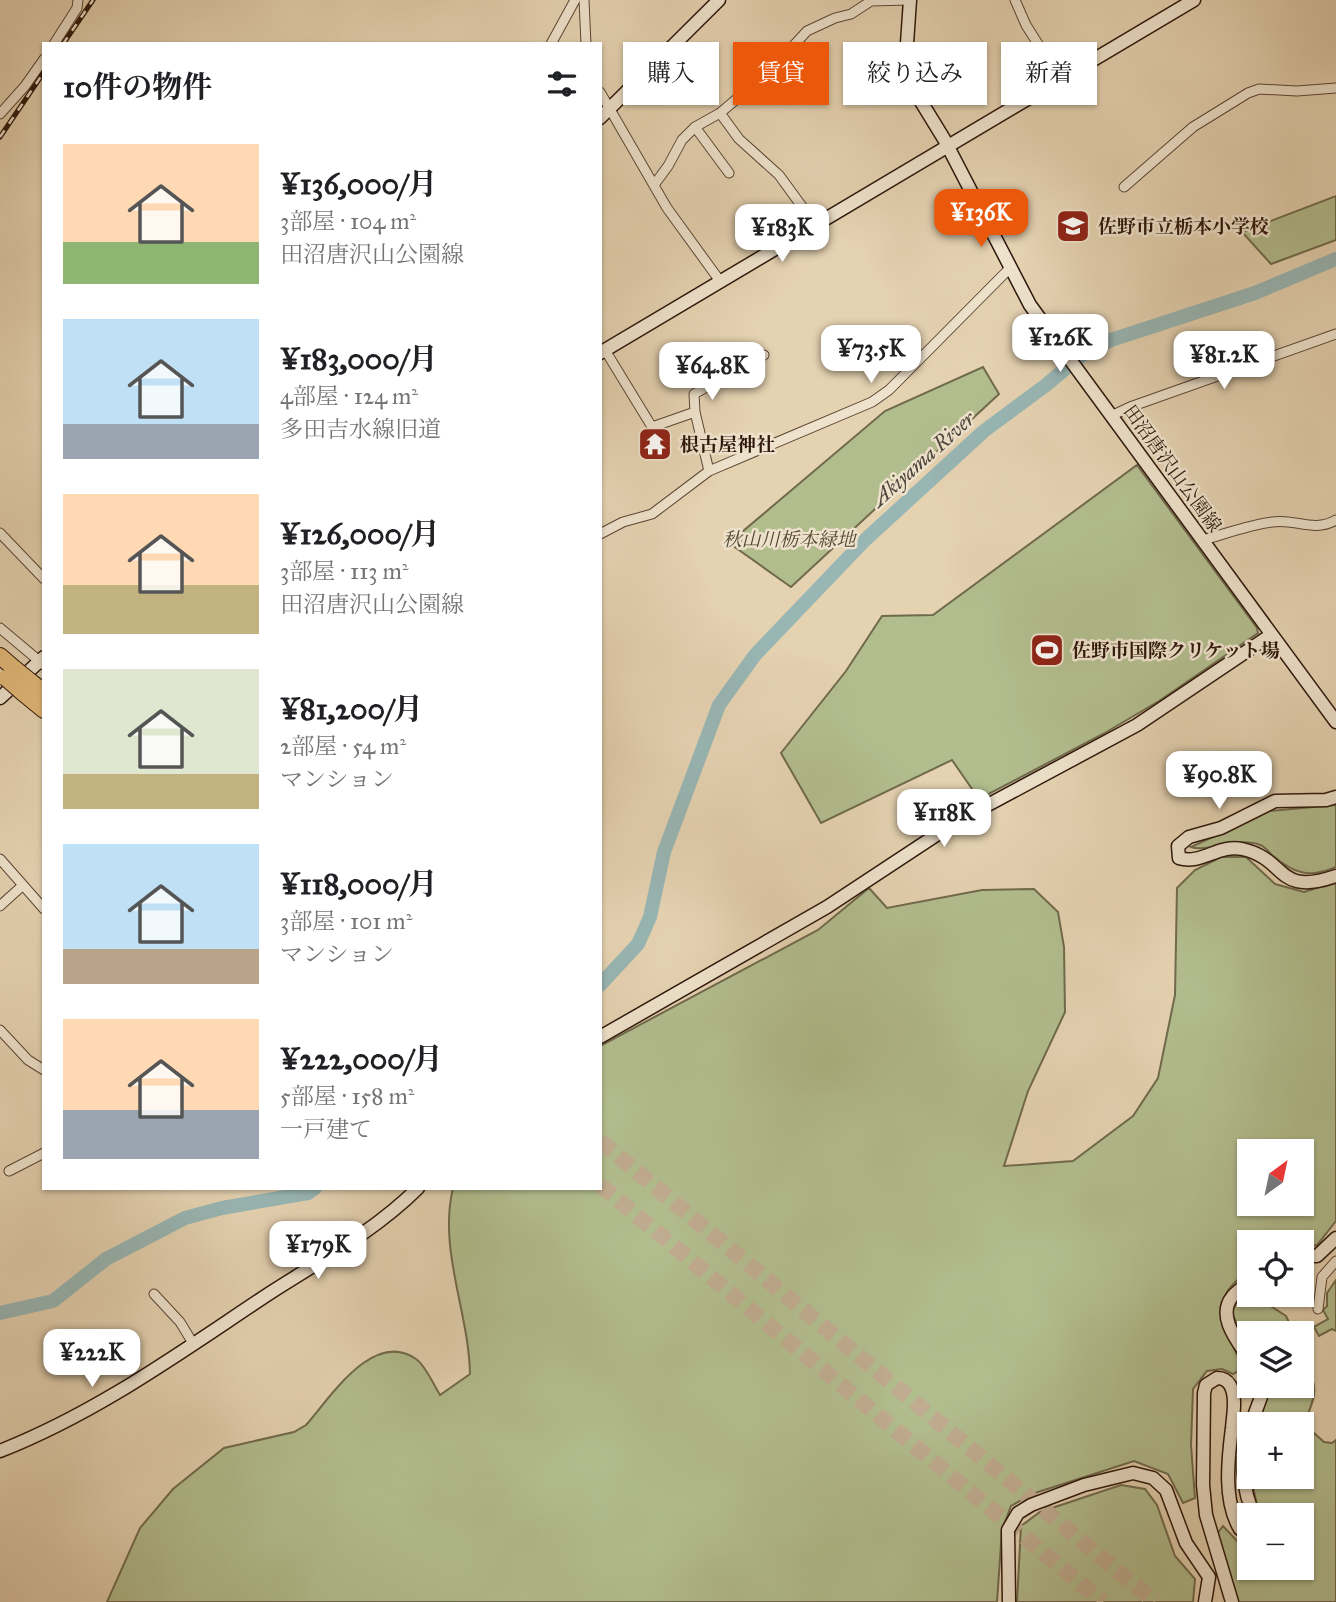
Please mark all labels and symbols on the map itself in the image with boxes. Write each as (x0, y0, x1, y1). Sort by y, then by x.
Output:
pin: ¥136K (932, 190, 1030, 249)
pin: ¥183K (733, 204, 831, 264)
school or university icon: 佐野市立栃本小学校 (1054, 207, 1092, 245)
place label: 佐野市立栃本小学校 (1098, 215, 1269, 238)
pin: ¥126K (1011, 314, 1109, 374)
pin: ¥73.5K (814, 326, 928, 385)
pin: ¥81.2K (1167, 332, 1281, 391)
pin: ¥64.8K (655, 342, 769, 402)
street label: 田沼唐沢山公園線 (1119, 400, 1227, 537)
water label: Akiyama River (864, 405, 981, 514)
temple icon: 根古屋神社 (636, 425, 674, 463)
place label: 根古屋神社 (680, 433, 775, 456)
park label: 秋山川栃本緑地 (722, 528, 857, 551)
sports icon: 佐野市国際クリケット場 (1028, 631, 1066, 669)
place label: 佐野市国際クリケット場 (1072, 639, 1280, 662)
pin: ¥90.8K (1162, 752, 1276, 811)
pin: ¥118K (895, 790, 993, 849)
north arrow (1237, 1139, 1314, 1216)
pin: ¥179K (269, 1222, 367, 1281)
pin: ¥222K (43, 1330, 141, 1389)

